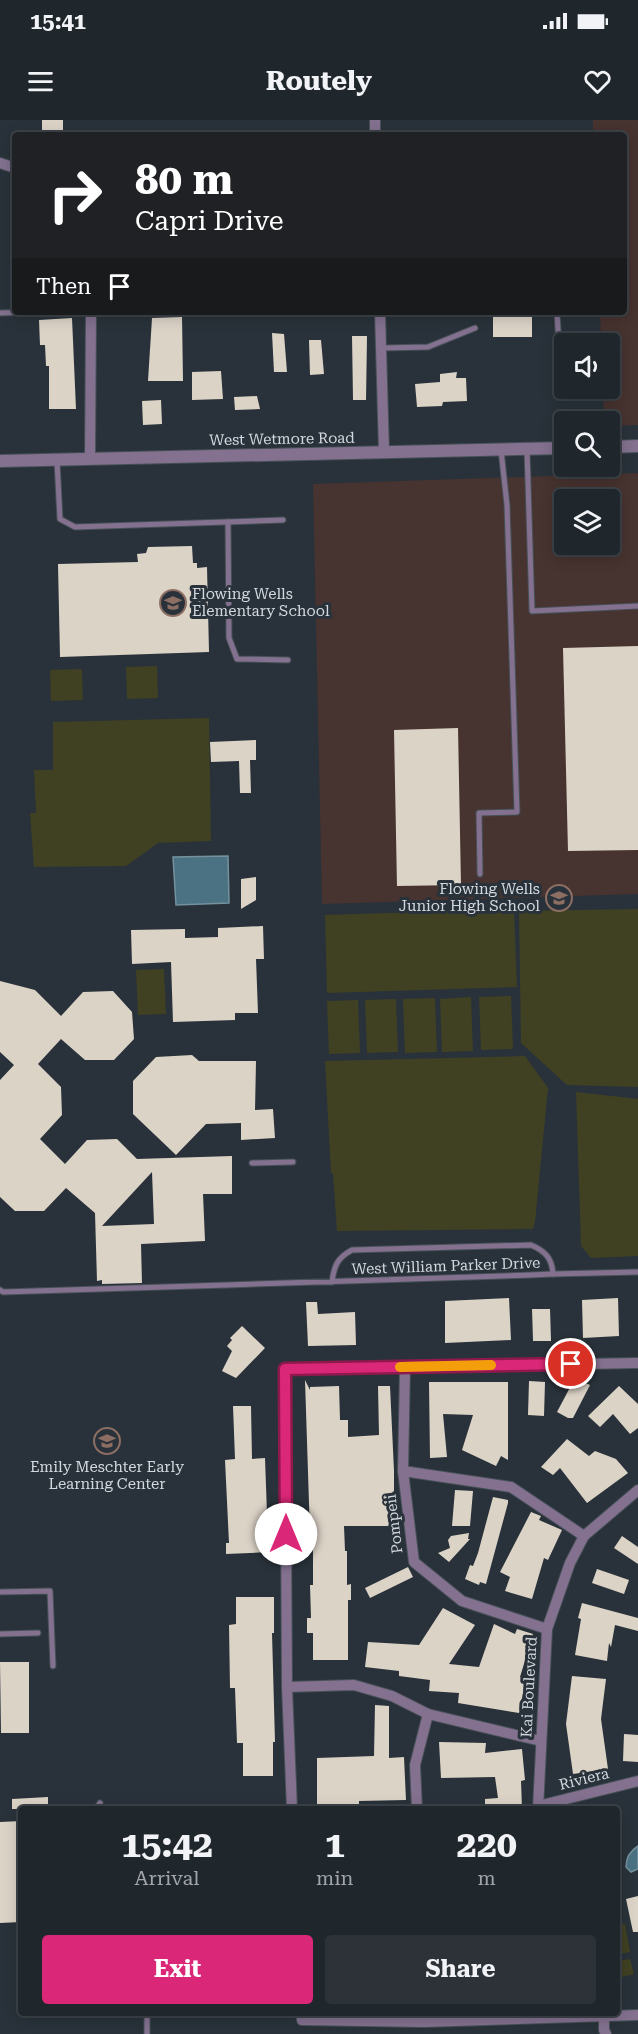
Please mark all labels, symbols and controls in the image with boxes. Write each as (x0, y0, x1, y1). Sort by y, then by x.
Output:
text: 15:41 (30, 9, 86, 34)
icon: menu (24, 65, 57, 98)
text: Routely (266, 65, 372, 97)
icon: heart (581, 65, 614, 98)
text: 80 m (135, 155, 233, 204)
icon: right (36, 156, 114, 234)
text: Capri Drive (135, 205, 284, 237)
icon: arrive (103, 270, 136, 303)
text: Then (36, 274, 91, 299)
map controls (554, 333, 620, 555)
button: sound (554, 333, 620, 399)
button: search (554, 411, 620, 477)
street label: West Wetmore Road (209, 429, 355, 449)
button: layers (554, 489, 620, 555)
place label: Flowing Wells Elementary School (192, 585, 330, 620)
school or university icon: Flowing Wells Elementary School (158, 588, 188, 618)
place label: Flowing Wells Junior High School (399, 880, 540, 915)
school or university icon: Flowing Wells Junior High School (544, 883, 574, 913)
street label: West William Parker Drive (351, 1254, 541, 1278)
pin (545, 1338, 596, 1389)
icon: arrive (554, 1347, 587, 1380)
school or university icon: Emily Meschter Early Learning Center (92, 1426, 122, 1456)
place label: Emily Meschter Early Learning Center (30, 1458, 184, 1493)
street label: Pompeii (381, 1493, 407, 1555)
position arrow (254, 1502, 318, 1566)
street label: Kai Boulevard (517, 1636, 541, 1738)
street label: Riviera (557, 1764, 611, 1794)
text: 15:42 (121, 1824, 213, 1866)
text: 1 (325, 1824, 345, 1866)
text: 220 (457, 1824, 517, 1866)
text: Arrival (134, 1866, 199, 1890)
text: min (316, 1866, 353, 1890)
text: m (478, 1866, 496, 1890)
button: Exit (42, 1935, 313, 2004)
button: Share (325, 1935, 596, 2004)

